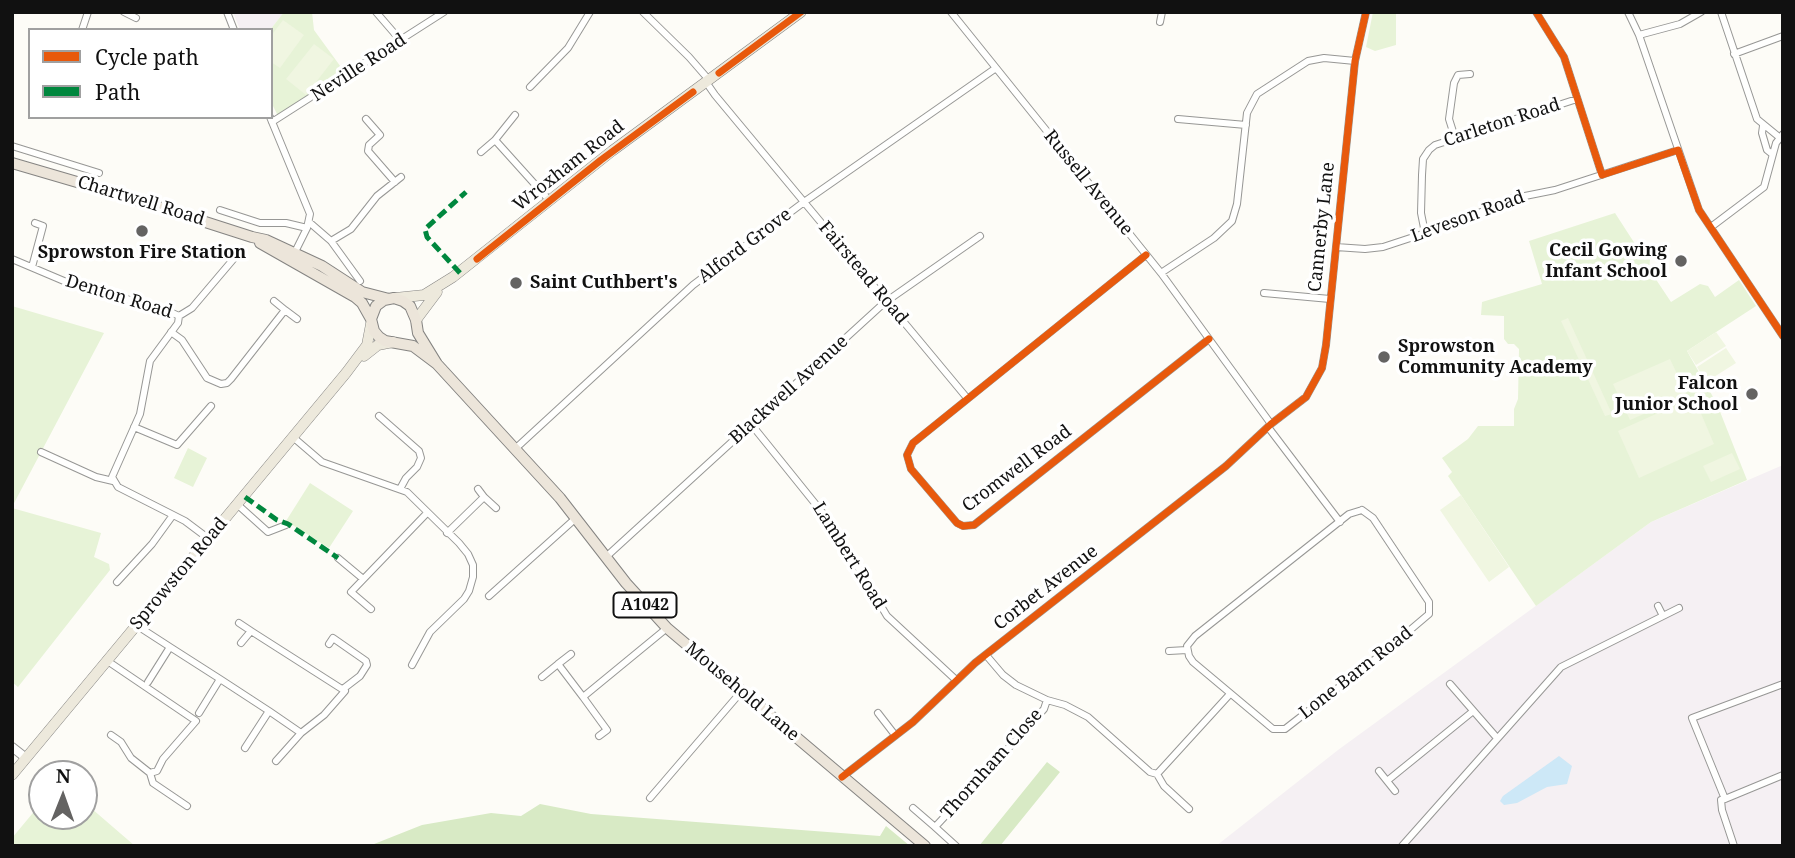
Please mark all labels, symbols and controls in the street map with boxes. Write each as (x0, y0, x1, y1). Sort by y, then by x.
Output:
legend (28, 28, 273, 119)
street label: Neville Road (308, 29, 410, 107)
text: Cycle path (95, 43, 199, 71)
text: Path (95, 78, 140, 106)
street label: Carleton Road (1441, 94, 1563, 152)
street label: Wroxham Road (509, 116, 629, 216)
street label: Russell Avenue (1039, 126, 1137, 240)
street label: Cannerby Lane (1304, 161, 1340, 293)
street label: Chartwell Road (75, 171, 207, 231)
street label: Leveson Road (1408, 186, 1528, 248)
street label: Alford Grove (694, 204, 796, 288)
street label: Fairstead Road (814, 217, 912, 329)
marker: Sprowston Fire Station (134, 223, 150, 239)
place label: Cecil Gowing Infant School (1545, 240, 1667, 282)
place label: Sprowston Fire Station (38, 242, 246, 264)
marker: Cecil Gowing Infant School (1673, 253, 1689, 269)
street label: Denton Road (63, 270, 175, 324)
place label: Saint Cuthbert's (530, 272, 677, 294)
marker: Saint Cuthbert's (508, 275, 524, 291)
street label: Blackwell Avenue (725, 331, 853, 449)
place label: Sprowston Community Academy (1398, 336, 1593, 378)
marker: Sprowston Community Academy (1376, 349, 1392, 365)
place label: Falcon Junior School (1615, 373, 1738, 416)
marker: Falcon Junior School (1744, 386, 1760, 402)
street label: Cromwell Road (958, 421, 1076, 517)
street label: Lambert Road (808, 499, 890, 613)
street label: Sprowston Road (126, 514, 232, 634)
street label: Corbet Avenue (990, 541, 1102, 635)
road number: A1042 (614, 592, 676, 618)
street label: Lone Barn Road (1295, 622, 1417, 724)
street label: Mousehold Lane (681, 638, 803, 746)
street label: Thornham Close (937, 704, 1047, 824)
north arrow (28, 760, 98, 830)
text: N (56, 763, 71, 789)

